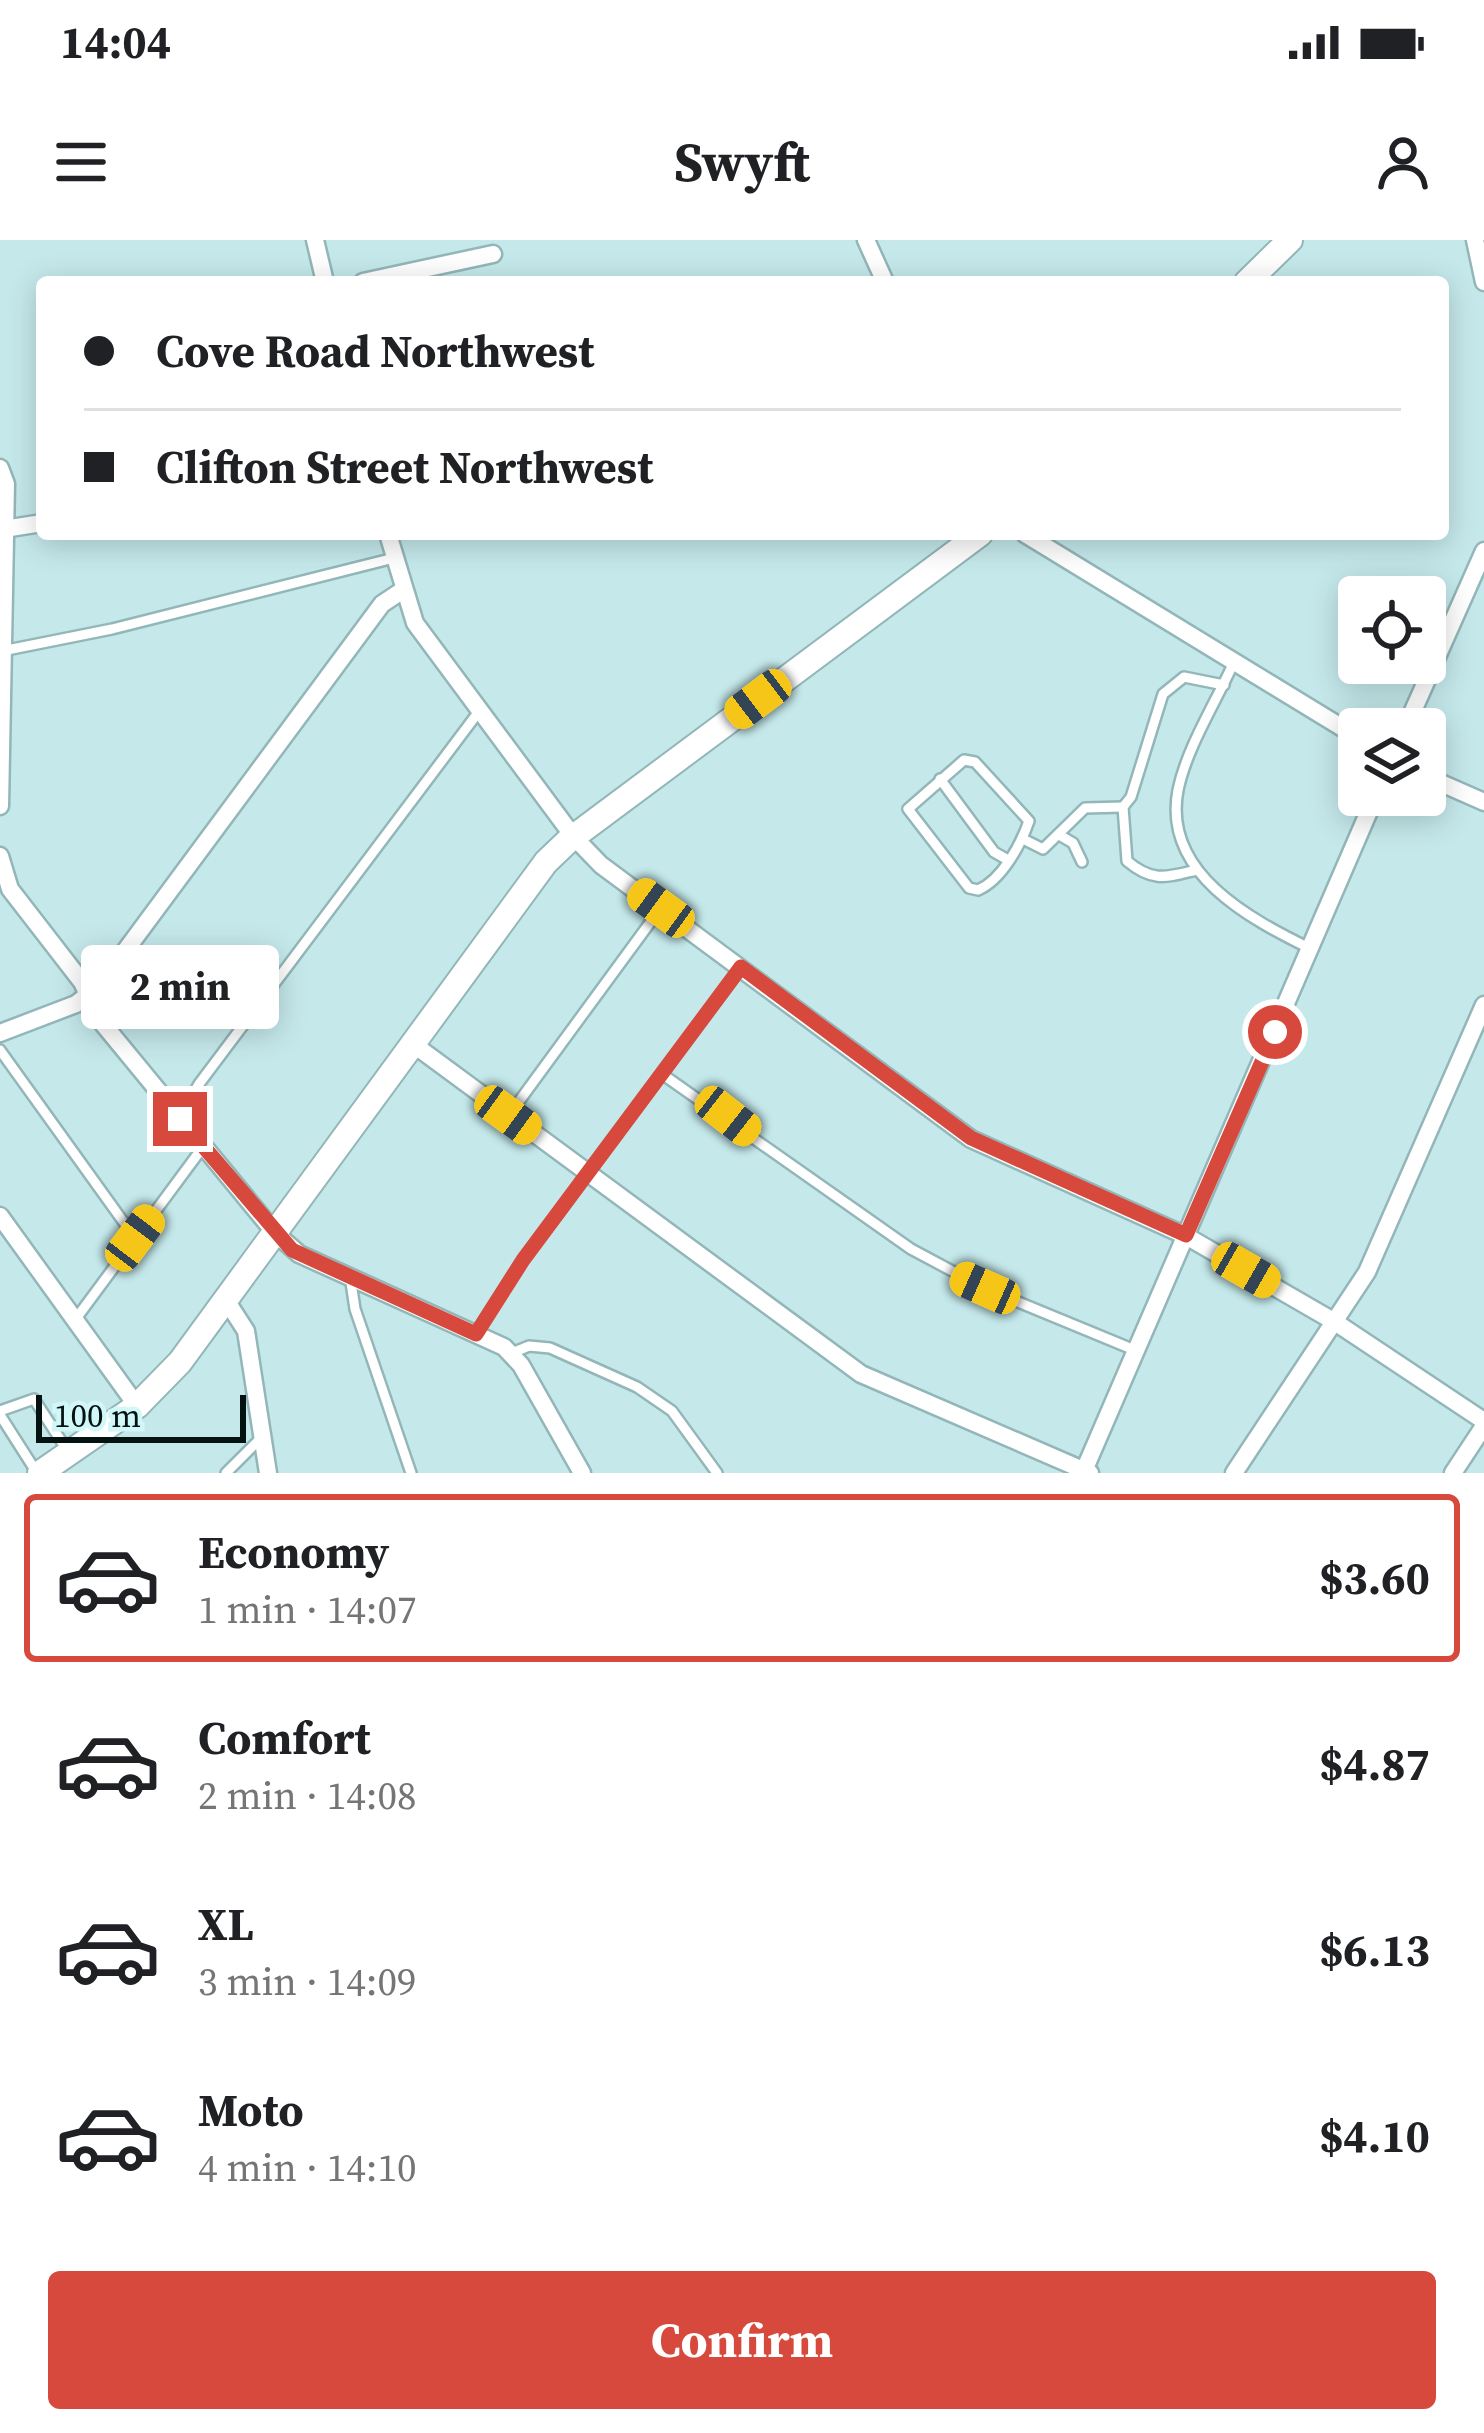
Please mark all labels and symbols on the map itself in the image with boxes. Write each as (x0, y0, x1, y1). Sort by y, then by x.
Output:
car (718, 663, 798, 735)
car (621, 872, 701, 944)
callout: 2 min (81, 945, 279, 1029)
route start (1248, 1005, 1302, 1059)
car (468, 1079, 548, 1151)
car (689, 1080, 767, 1152)
route end (153, 1092, 207, 1146)
car (99, 1198, 171, 1278)
car (1206, 1236, 1286, 1304)
car (945, 1257, 1025, 1319)
scale bar (36, 1389, 246, 1442)

